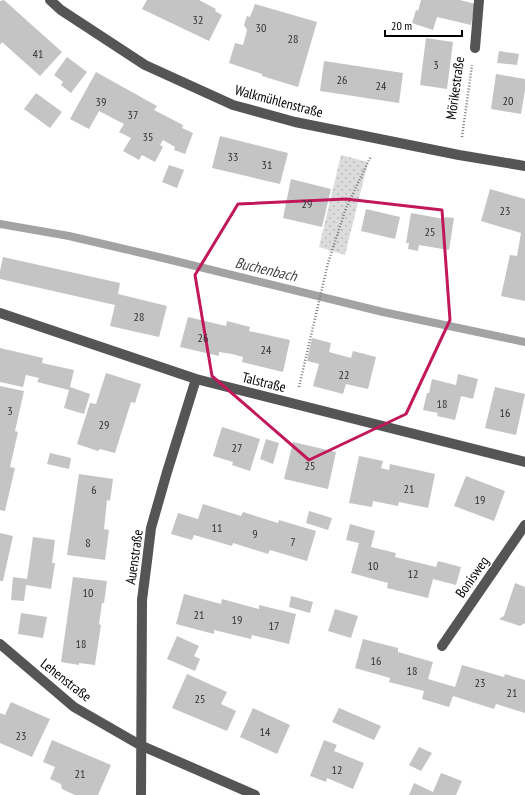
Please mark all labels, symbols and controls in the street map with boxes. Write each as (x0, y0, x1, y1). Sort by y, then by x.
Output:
house number: 32 (193, 12, 203, 27)
scale bar (385, 12, 462, 38)
text: 20 m (391, 18, 412, 33)
house number: 30 (256, 20, 266, 35)
house number: 28 (288, 31, 298, 46)
house number: 41 (33, 46, 43, 61)
street label: Mörikestraße (442, 55, 468, 121)
house number: 3 (433, 57, 439, 72)
house number: 26 (337, 72, 347, 87)
house number: 24 (376, 78, 387, 93)
street label: Walkmühlenstraße (233, 81, 325, 121)
house number: 20 (503, 93, 513, 108)
house number: 39 (96, 94, 106, 109)
house number: 37 (128, 107, 138, 122)
house number: 35 (143, 129, 153, 144)
house number: 33 (228, 149, 238, 164)
house number: 31 (262, 157, 272, 172)
house number: 29 (302, 196, 312, 211)
house number: 23 (500, 203, 510, 218)
house number: 25 (425, 224, 435, 239)
water label: Buchenbach (233, 253, 300, 286)
house number: 28 (134, 309, 144, 324)
house number: 26 (198, 330, 208, 345)
house number: 24 (261, 342, 272, 357)
house number: 22 (339, 367, 349, 382)
street label: Talstraße (240, 368, 288, 396)
house number: 18 (437, 396, 447, 411)
house number: 3 (7, 403, 13, 418)
house number: 16 (500, 405, 510, 420)
house number: 29 (99, 417, 109, 432)
house number: 27 (232, 440, 242, 455)
house number: 25 (305, 458, 315, 473)
house number: 21 (404, 481, 414, 496)
house number: 6 (91, 482, 97, 497)
house number: 19 (475, 492, 485, 507)
house number: 11 (212, 520, 222, 535)
house number: 9 (252, 526, 258, 541)
street label: Auenstraße (121, 528, 147, 586)
house number: 7 (290, 534, 296, 549)
house number: 8 (85, 535, 91, 550)
street label: Bonisweg (451, 553, 493, 601)
house number: 10 (368, 558, 378, 573)
house number: 12 (408, 566, 418, 581)
house number: 10 (83, 585, 93, 600)
house number: 21 (194, 607, 204, 622)
house number: 19 (232, 612, 242, 627)
house number: 17 (269, 618, 279, 633)
house number: 18 (76, 636, 86, 651)
house number: 16 (371, 653, 381, 668)
street label: Lehenstraße (37, 655, 95, 706)
house number: 18 (407, 663, 417, 678)
house number: 23 (475, 675, 485, 690)
house number: 21 (507, 685, 517, 700)
house number: 25 (195, 691, 205, 706)
house number: 14 (260, 724, 271, 739)
house number: 23 (16, 728, 26, 743)
house number: 12 (332, 762, 342, 777)
house number: 21 (75, 766, 85, 781)

